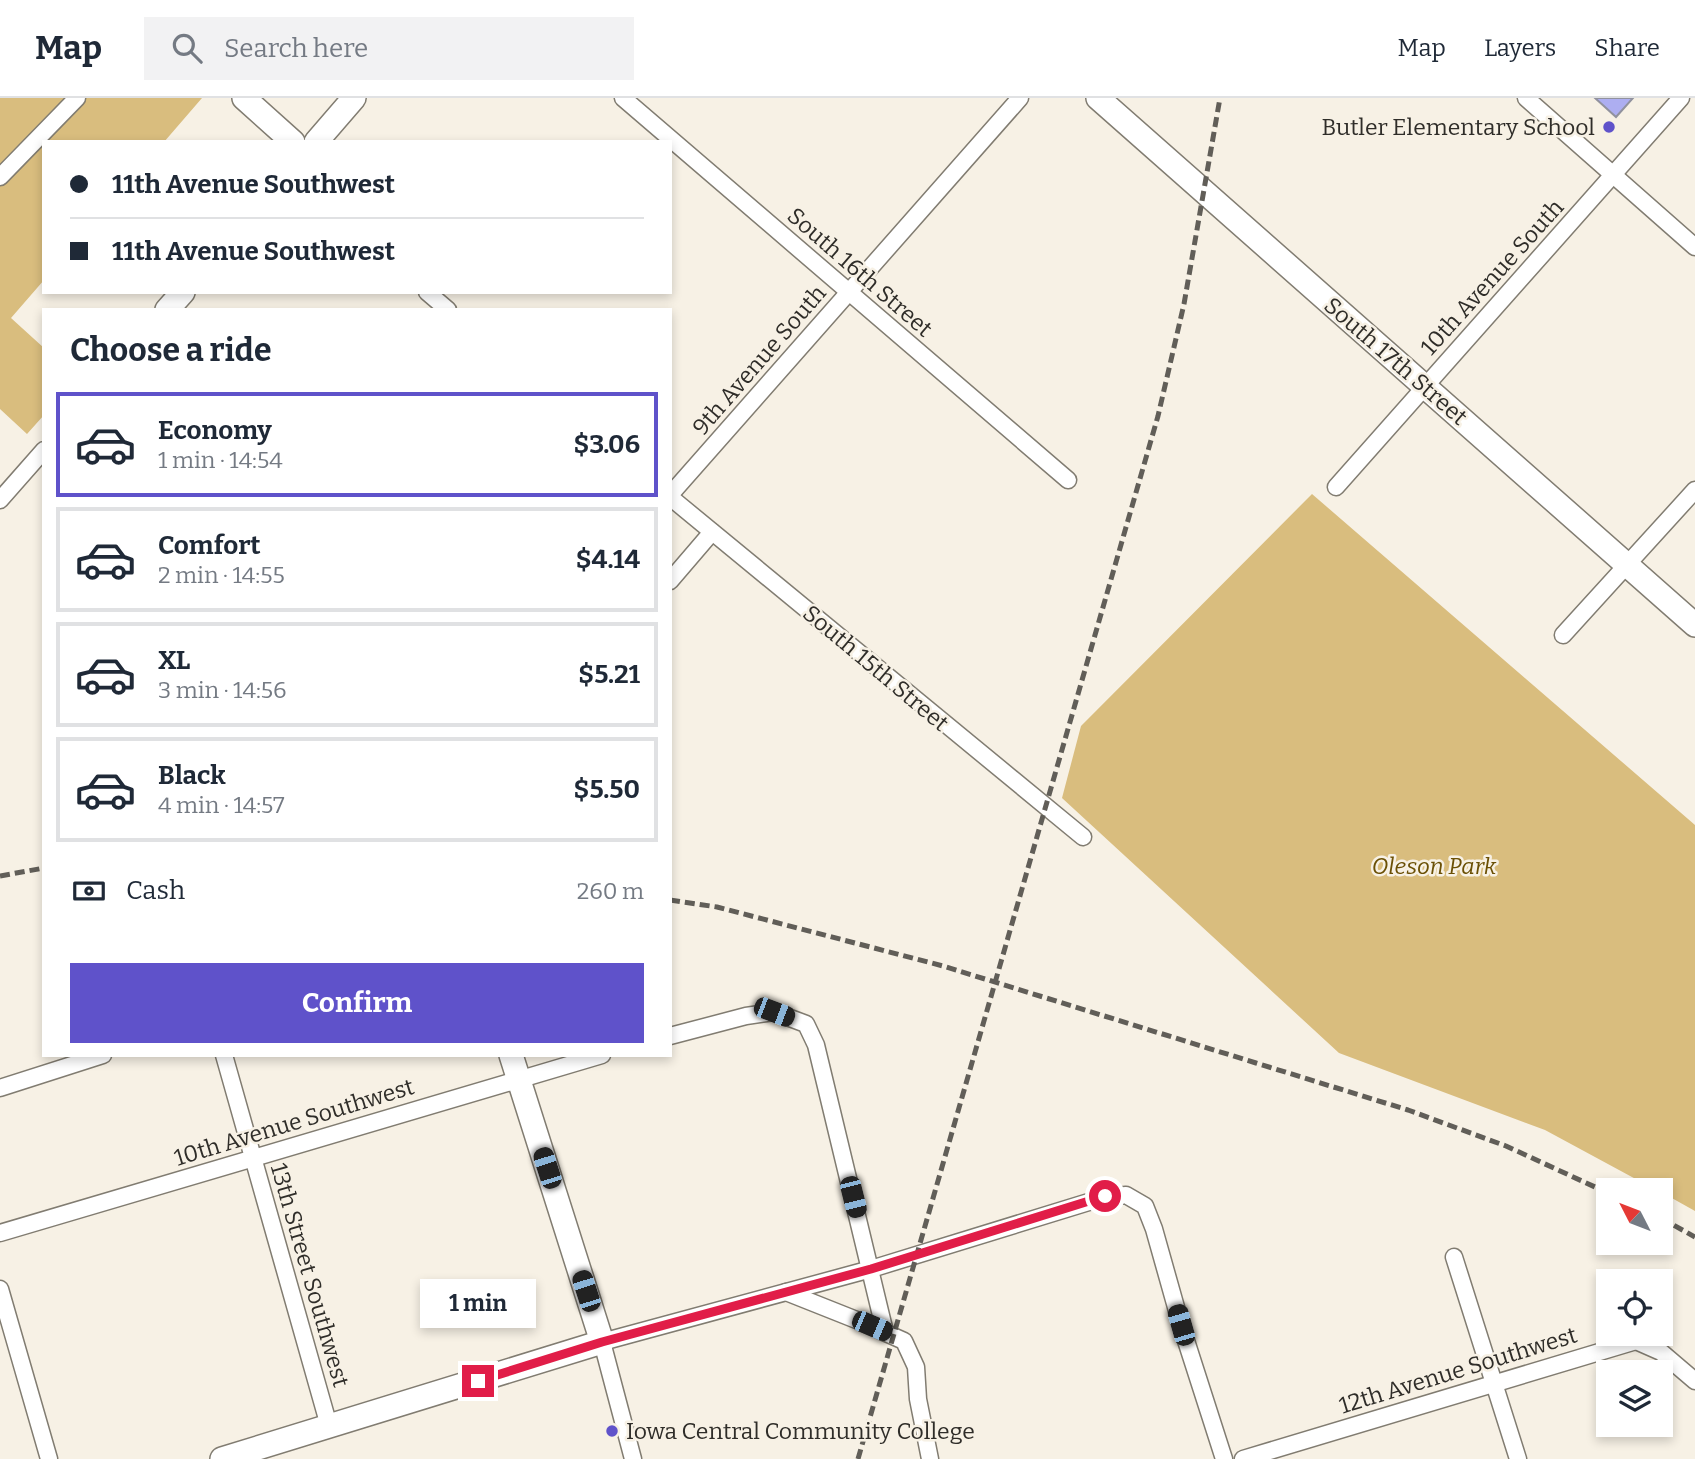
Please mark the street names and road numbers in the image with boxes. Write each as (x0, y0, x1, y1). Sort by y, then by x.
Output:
street label: 10th Avenue South (1415, 193, 1569, 361)
street label: South 16th Street (782, 201, 938, 343)
street label: 9th Avenue South (686, 279, 832, 441)
street label: South 17th Street (1319, 291, 1473, 431)
street label: South 15th Street (797, 599, 955, 737)
street label: 10th Avenue Southwest (171, 1072, 417, 1172)
street label: 13th Street Southwest (265, 1160, 355, 1390)
street label: 12th Avenue Southwest (1336, 1321, 1580, 1419)

